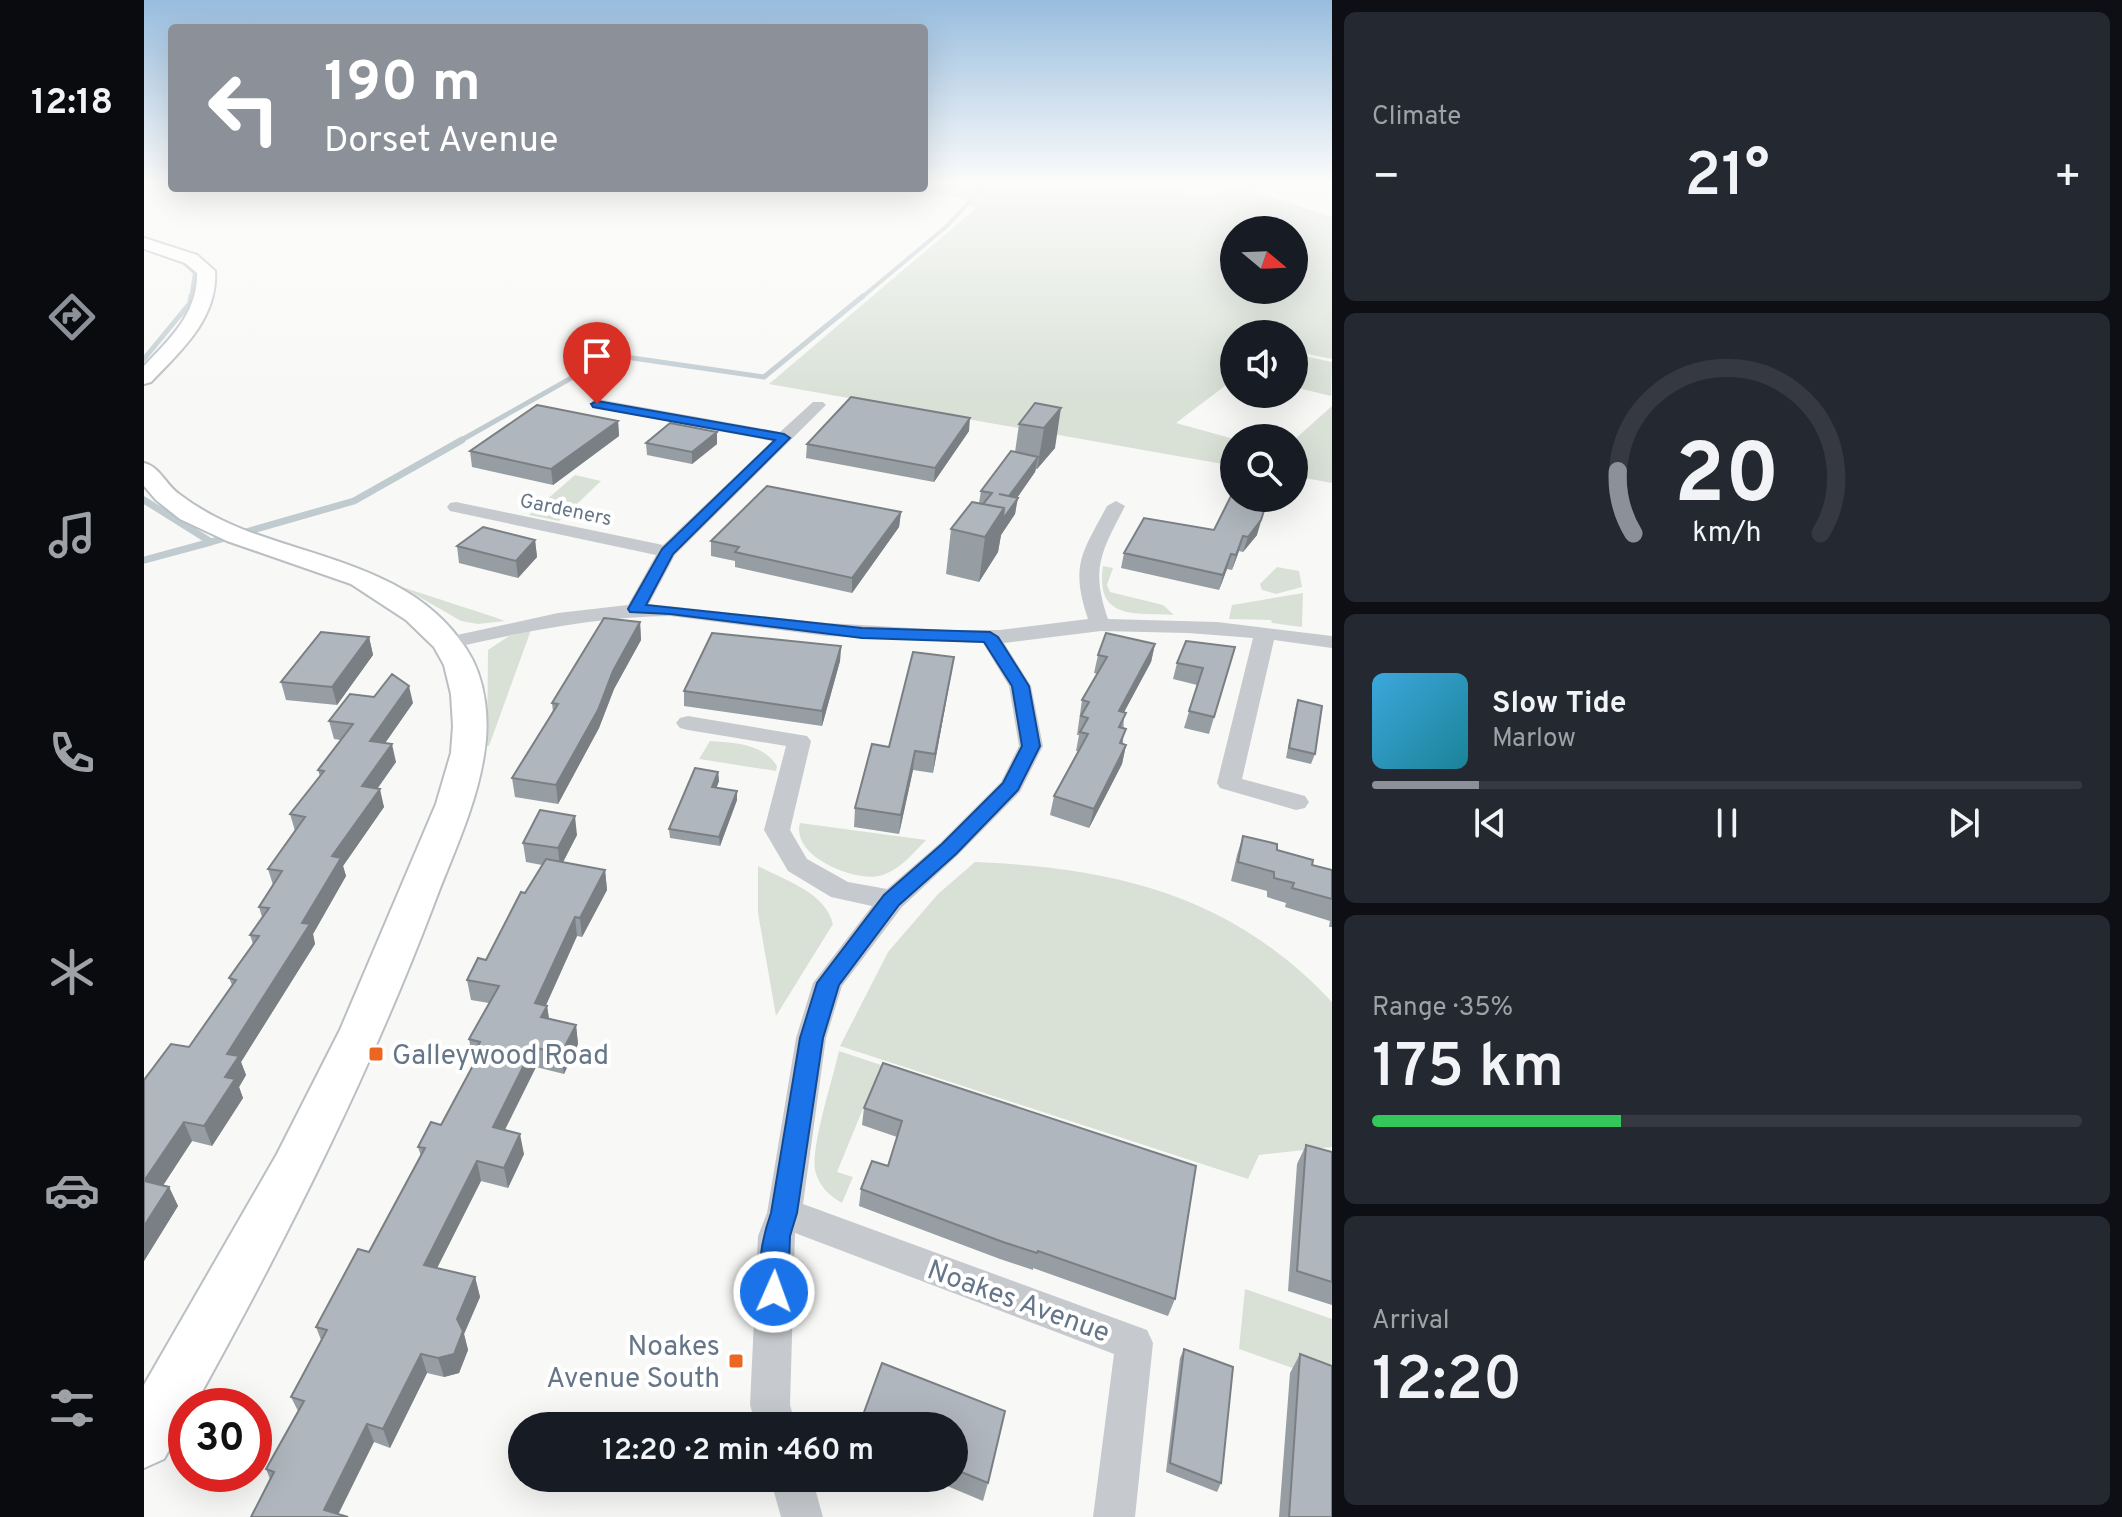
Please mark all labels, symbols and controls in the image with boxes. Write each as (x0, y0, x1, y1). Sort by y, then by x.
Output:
text: 190 m (324, 50, 481, 120)
icon: left (192, 56, 296, 160)
text: 12:18 (31, 81, 113, 127)
text: Climate (1372, 101, 1461, 134)
text: Dorset Avenue (324, 119, 558, 165)
text: 21° (1685, 141, 1770, 217)
text: − (1372, 151, 1400, 207)
text: + (2054, 151, 2082, 207)
north arrow (1220, 216, 1308, 304)
map controls (1220, 216, 1308, 512)
icon: directions (44, 289, 100, 345)
button: sound (1220, 320, 1308, 408)
pin (563, 322, 631, 404)
icon: arrive (575, 334, 619, 378)
button: search (1220, 424, 1308, 512)
text: 20 (1674, 426, 1780, 531)
street label: Gardeners (517, 489, 614, 533)
icon: music (44, 507, 100, 563)
text: km/h (1692, 516, 1762, 552)
text: Slow Tide (1492, 686, 1626, 723)
text: Marlow (1492, 723, 1576, 756)
icon: phone (44, 725, 100, 781)
icon: previous (1468, 801, 1512, 845)
icon: pause (1705, 801, 1749, 845)
icon: next (1942, 801, 1986, 845)
icon: climate (44, 944, 100, 1000)
text: Range · 35% (1372, 992, 1513, 1025)
text: 175 km (1372, 1032, 1564, 1108)
place label: Galleywood Road (392, 1039, 609, 1075)
marker: Galleywood Road (367, 1045, 385, 1063)
icon: car (44, 1162, 100, 1218)
position arrow (732, 1250, 816, 1334)
street label: Noakes Avenue (922, 1253, 1114, 1353)
text: Arrival (1372, 1305, 1450, 1338)
place label: Noakes Avenue South (546, 1330, 720, 1398)
text: 12:20 (1372, 1345, 1522, 1421)
marker: Noakes Avenue South (727, 1352, 745, 1370)
icon: filters (44, 1380, 100, 1436)
speed limit sign: 30 (168, 1388, 272, 1492)
text: 12:20 · 2 min · 460 m (602, 1433, 874, 1470)

